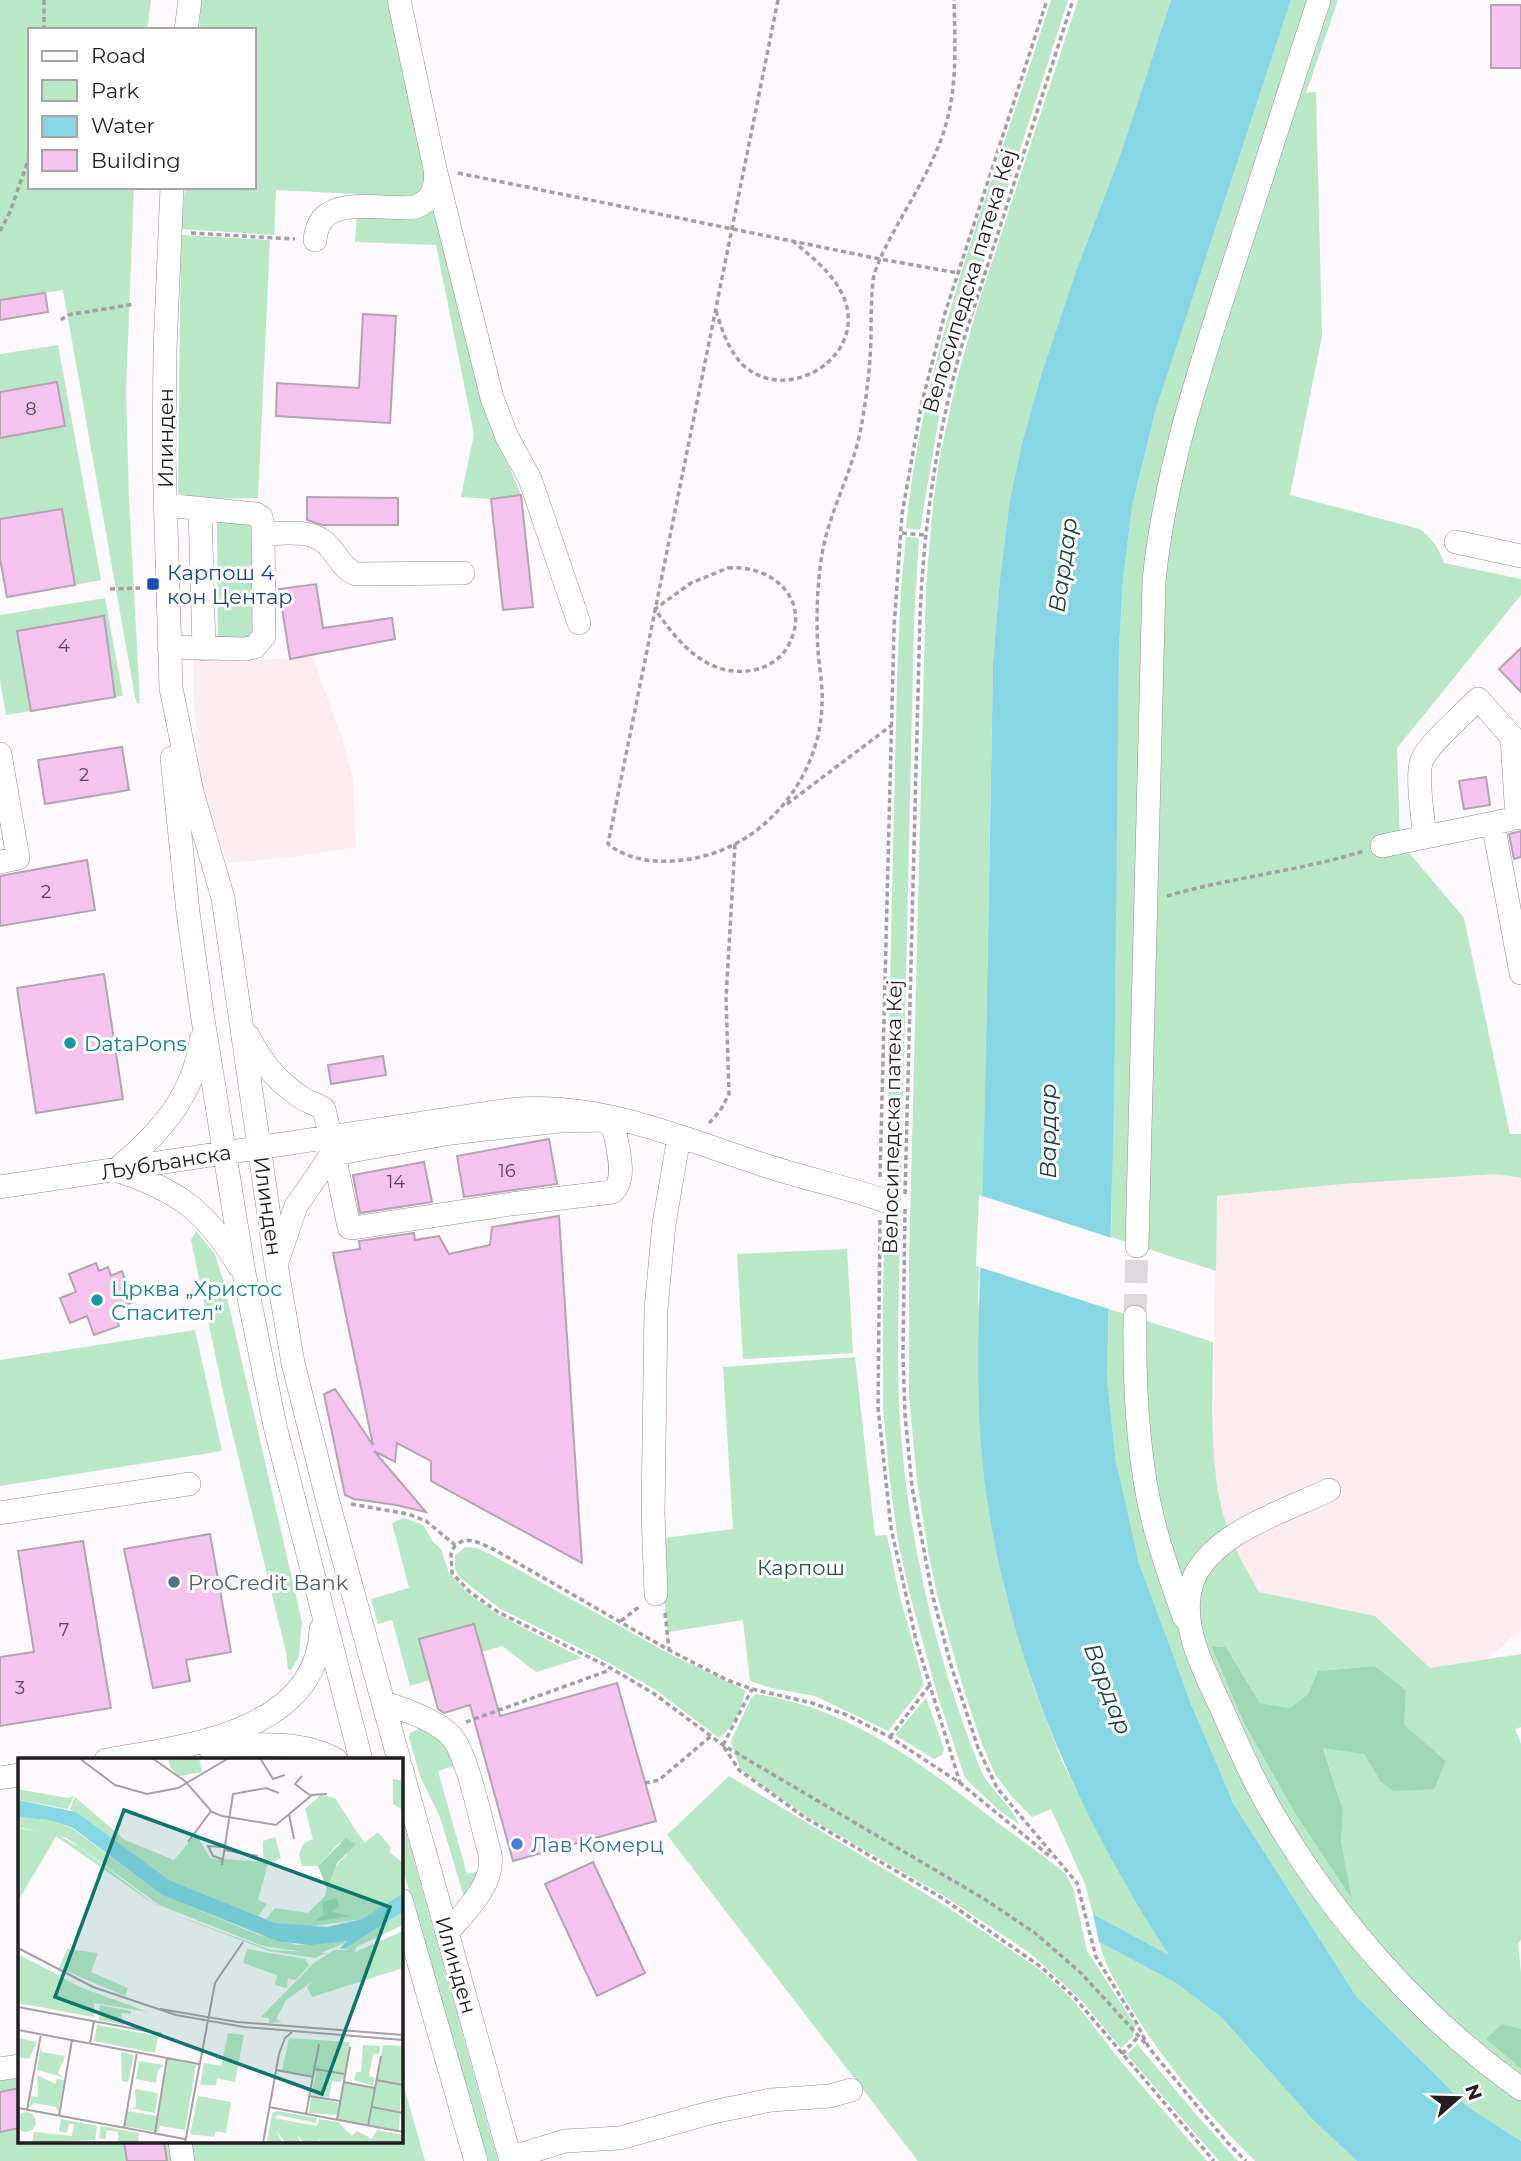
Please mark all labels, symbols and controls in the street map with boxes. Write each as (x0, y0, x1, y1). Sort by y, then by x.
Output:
legend (28, 28, 256, 189)
text: Road (91, 43, 146, 68)
text: Park (91, 78, 139, 103)
text: Water (91, 113, 155, 138)
street label: Велосипедска патека Кеј (917, 146, 1021, 416)
text: Building (91, 148, 181, 173)
street label: Илинден (153, 388, 178, 488)
house number: 8 (25, 398, 37, 420)
water label: Вардар (1042, 516, 1084, 614)
place label: Карпош 4 кон Центар (167, 560, 293, 609)
marker: Карпош 4 кон Центар (145, 576, 161, 592)
house number: 4 (58, 635, 70, 657)
house number: 2 (79, 764, 89, 786)
house number: 2 (41, 881, 51, 903)
street label: Велосипедска патека Кеј (877, 979, 907, 1255)
place label: DataPons (84, 1031, 187, 1056)
marker: DataPons (62, 1035, 78, 1051)
water label: Вардар (1034, 1083, 1062, 1179)
street label: Љубљанска (99, 1139, 233, 1185)
street label: Илинден (249, 1155, 287, 1257)
house number: 16 (498, 1160, 516, 1182)
house number: 14 (387, 1171, 405, 1193)
place label: Црква „Христос Спасител“ (111, 1276, 282, 1325)
marker: Црква „Христос Спасител“ (89, 1292, 105, 1308)
park label: Карпош (757, 1555, 845, 1580)
place label: ProCredit Bank (188, 1570, 349, 1595)
marker: ProCredit Bank (166, 1574, 182, 1590)
house number: 7 (59, 1619, 69, 1641)
water label: Вардар (1078, 1639, 1138, 1739)
house number: 3 (15, 1677, 25, 1699)
inset map (18, 1758, 402, 2144)
place label: Лав Комерц (531, 1832, 664, 1857)
marker: Лав Комерц (509, 1836, 525, 1852)
street label: Илинден (430, 1913, 482, 2017)
north arrow (1423, 2063, 1493, 2133)
text: N (1460, 2081, 1487, 2104)

